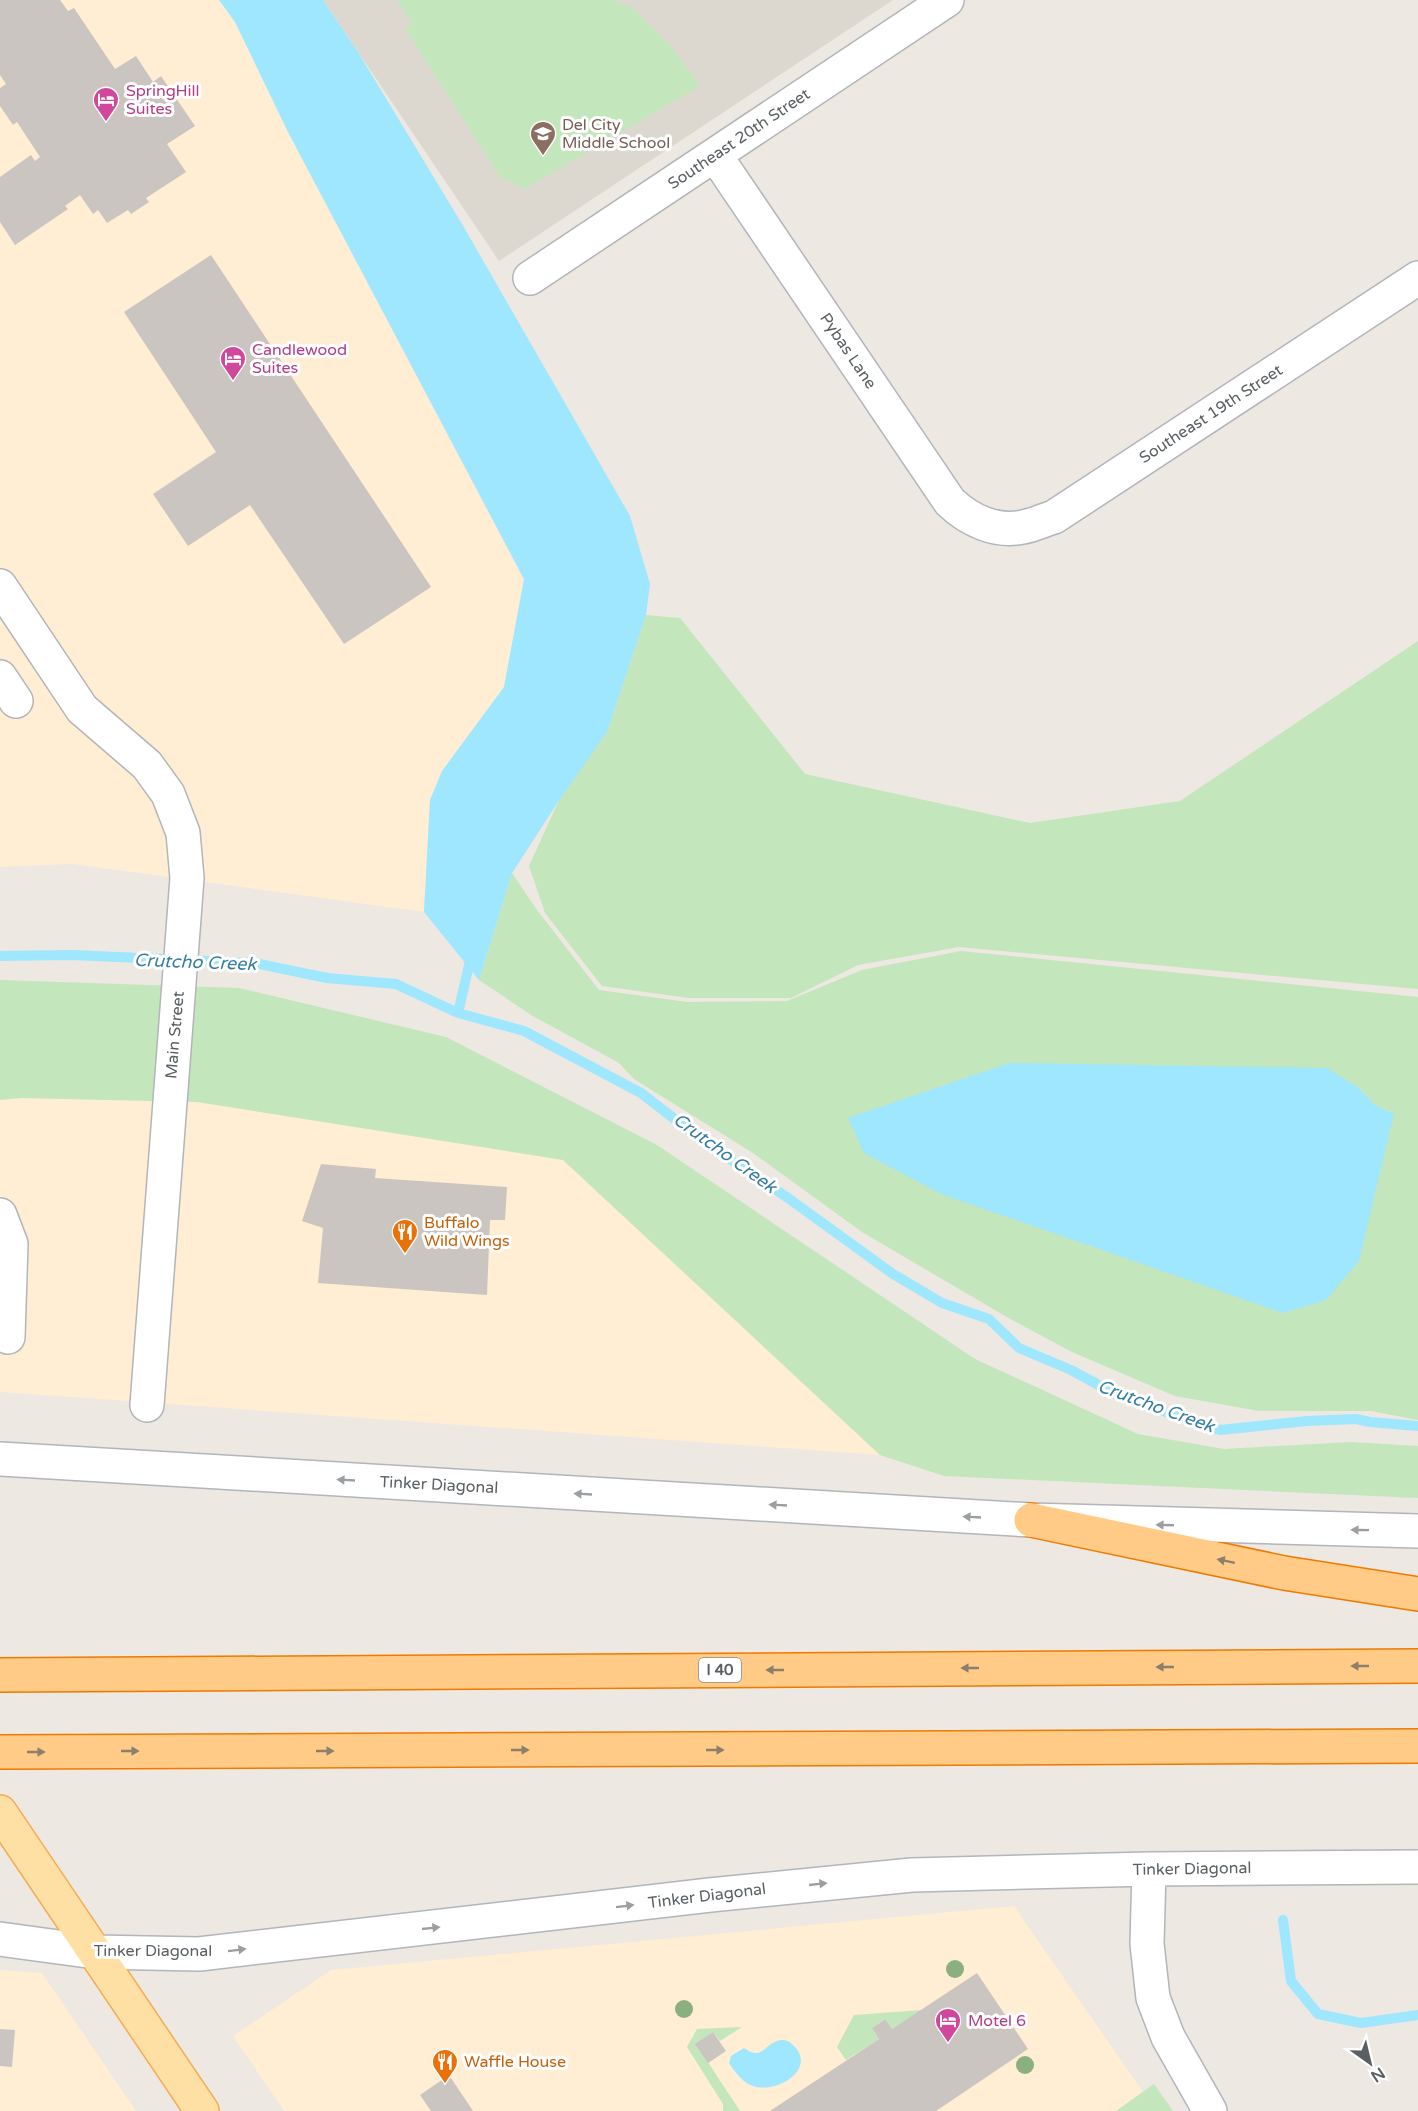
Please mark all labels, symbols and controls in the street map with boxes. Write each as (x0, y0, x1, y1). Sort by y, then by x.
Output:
place label: SpringHill Suites (126, 81, 200, 119)
street label: Southeast 20th Street (664, 84, 814, 194)
hotel icon: SpringHill Suites (91, 85, 121, 123)
place label: Del City Middle School (562, 115, 670, 153)
school or university icon: Del City Middle School (528, 119, 558, 157)
street label: Pybas Lane (815, 309, 881, 393)
place label: Candlewood Suites (252, 340, 347, 378)
hotel icon: Candlewood Suites (218, 344, 248, 382)
street label: Southeast 19th Street (1136, 360, 1286, 468)
water label: Crutcho Creek (133, 949, 258, 975)
street label: Main Street (161, 990, 189, 1080)
water label: Crutcho Creek (669, 1108, 782, 1199)
place label: Buffalo Wild Wings (424, 1213, 510, 1251)
restaurant icon: Buffalo Wild Wings (390, 1217, 420, 1255)
water label: Crutcho Creek (1095, 1375, 1218, 1438)
street label: Tinker Diagonal (379, 1472, 499, 1498)
one-way arrow (337, 1475, 356, 1484)
one-way arrow (573, 1489, 592, 1498)
one-way arrow (768, 1501, 787, 1510)
one-way arrow (963, 1512, 982, 1522)
one-way arrow (1155, 1520, 1174, 1529)
one-way arrow (1350, 1525, 1369, 1535)
one-way arrow (1217, 1556, 1236, 1565)
road number: I 40 (699, 1658, 741, 1682)
one-way arrow (1350, 1661, 1369, 1671)
one-way arrow (1155, 1662, 1174, 1672)
one-way arrow (960, 1664, 979, 1673)
one-way arrow (765, 1665, 784, 1675)
one-way arrow (511, 1745, 530, 1755)
one-way arrow (706, 1745, 725, 1755)
one-way arrow (121, 1746, 140, 1756)
one-way arrow (316, 1746, 335, 1756)
one-way arrow (26, 1747, 45, 1756)
street label: Tinker Diagonal (1133, 1858, 1251, 1880)
street label: Tinker Diagonal (647, 1879, 767, 1913)
one-way arrow (809, 1879, 828, 1889)
one-way arrow (615, 1901, 634, 1911)
one-way arrow (421, 1923, 440, 1933)
street label: Tinker Diagonal (94, 1941, 212, 1961)
one-way arrow (228, 1945, 247, 1955)
hotel icon: Motel 6 (933, 2006, 963, 2044)
place label: Motel 6 (968, 2011, 1026, 2031)
north arrow (1340, 2033, 1400, 2093)
restaurant icon: Waffle House (430, 2047, 460, 2085)
place label: Waffle House (464, 2052, 566, 2072)
text: N (1367, 2063, 1389, 2086)

